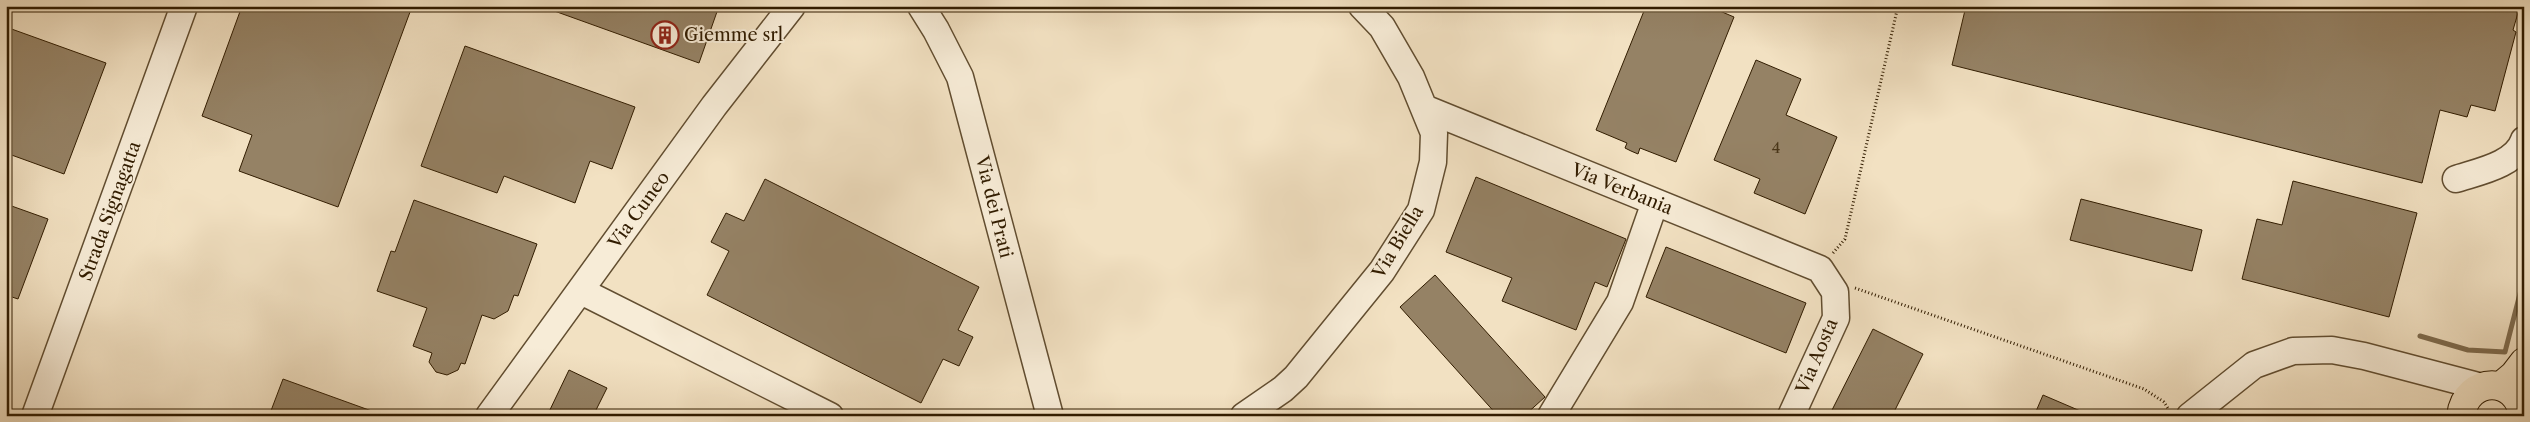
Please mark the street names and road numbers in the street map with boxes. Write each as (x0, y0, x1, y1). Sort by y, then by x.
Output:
street label: Strada Signagatta (75, 138, 146, 284)
street label: Via dei Prati (970, 153, 1017, 261)
street label: Via Verbania (1567, 158, 1676, 220)
street label: Via Cuneo (603, 167, 674, 254)
street label: Via Biella (1367, 201, 1428, 283)
street label: Via Aosta (1791, 315, 1843, 398)

